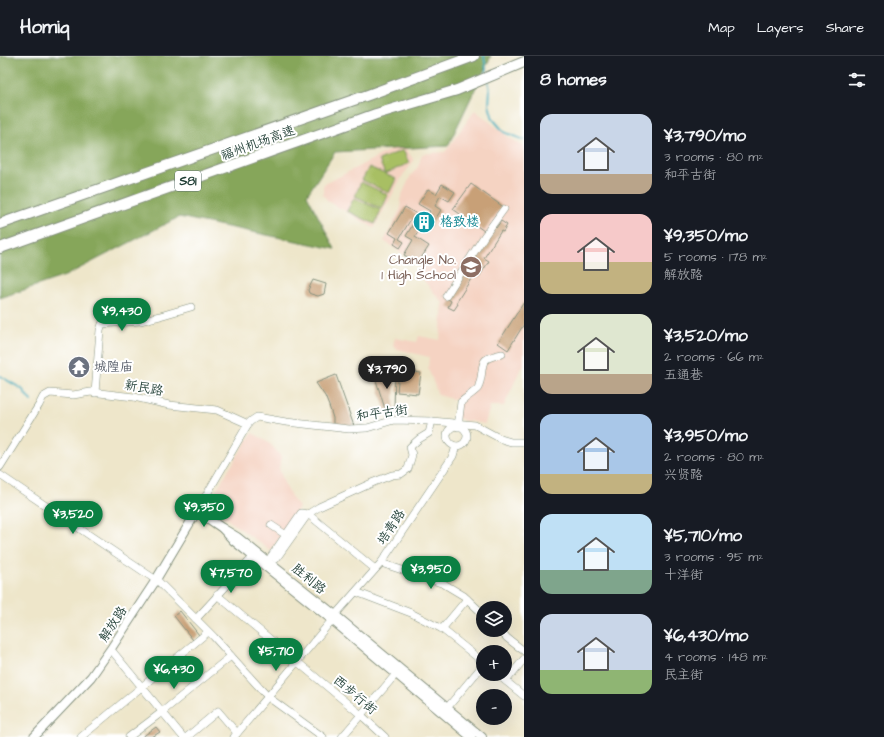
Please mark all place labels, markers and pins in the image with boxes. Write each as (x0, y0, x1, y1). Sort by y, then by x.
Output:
building icon: 格致楼 (411, 209, 437, 235)
place label: 格致楼 (440, 213, 479, 231)
place label: Changle No. 1 High School (381, 251, 456, 285)
school or university icon: Changle No. 1 High School (458, 254, 484, 280)
pin: ¥9,430 (89, 298, 155, 332)
temple icon: 城隍庙 (66, 354, 92, 380)
pin: ¥3,790 (354, 356, 420, 390)
place label: 城隍庙 (94, 358, 133, 376)
pin: ¥9,350 (171, 494, 237, 528)
pin: ¥3,520 (40, 501, 106, 535)
pin: ¥3,950 (398, 556, 464, 590)
pin: ¥7,570 (198, 560, 264, 594)
pin: ¥5,710 (243, 638, 309, 672)
pin: ¥6,430 (141, 656, 207, 690)

